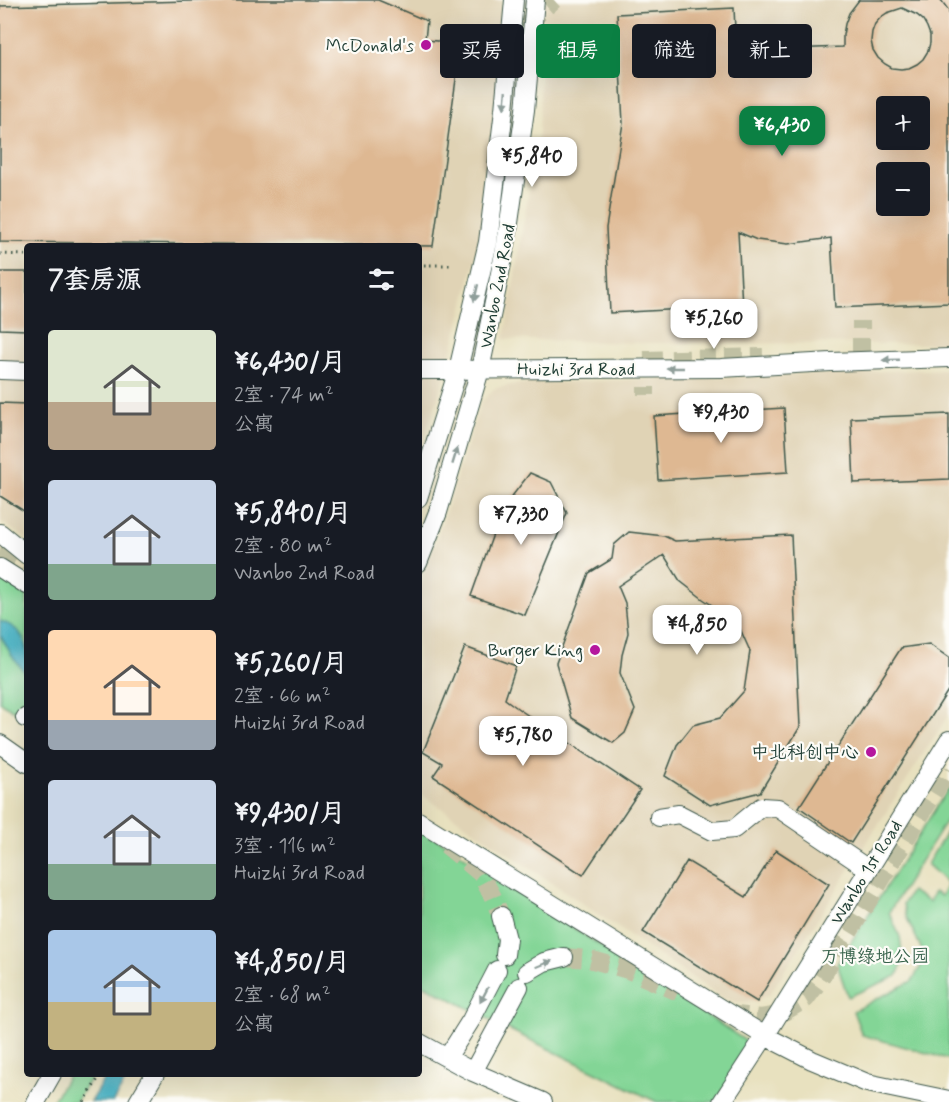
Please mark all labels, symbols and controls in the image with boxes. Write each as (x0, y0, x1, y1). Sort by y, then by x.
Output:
chip: 买房 (440, 24, 524, 78)
chip: 租房 (536, 24, 620, 78)
chip: 筛选 (632, 24, 716, 78)
chip: 新上 (728, 24, 812, 78)
place label: McDonald's (326, 34, 414, 58)
marker: McDonald's (419, 38, 433, 52)
one-way arrow (500, 91, 510, 110)
map controls (876, 96, 930, 216)
button: + (876, 96, 930, 150)
pin: ¥6,430 (733, 106, 831, 157)
text: ¥6,430 (753, 112, 811, 139)
pin: ¥5,840 (483, 137, 581, 188)
text: ¥5,840 (501, 143, 563, 170)
button: − (876, 162, 930, 216)
street label: Wanbo 2nd Road (474, 222, 522, 351)
icon: filters (365, 263, 398, 296)
text: 7套房源 (48, 264, 142, 298)
one-way arrow (471, 283, 480, 302)
pin: ¥5,260 (665, 299, 763, 350)
text: ¥5,260 (684, 305, 744, 332)
text: ¥6,430/月 (234, 346, 346, 380)
icon: home (96, 354, 168, 426)
one-way arrow (881, 355, 900, 365)
street label: Huizhi 3rd Road (517, 358, 635, 382)
one-way arrow (665, 363, 684, 373)
text: 2室 · 74 m² (234, 382, 334, 409)
pin: ¥9,430 (672, 393, 770, 444)
text: ¥9,430 (692, 399, 750, 426)
text: 公寓 (234, 411, 274, 438)
one-way arrow (451, 447, 460, 465)
pin: ¥7,330 (472, 495, 570, 546)
text: ¥5,840/月 (234, 497, 352, 531)
text: ¥7,330 (493, 501, 549, 528)
icon: home (96, 504, 168, 576)
text: 2室 · 80 m² (234, 533, 332, 560)
text: Wanbo 2nd Road (234, 560, 375, 587)
pin: ¥4,850 (648, 605, 746, 656)
text: ¥4,850 (667, 611, 727, 638)
place label: Burger King (488, 639, 583, 664)
marker: Burger King (588, 643, 602, 657)
text: ¥5,260/月 (234, 647, 348, 681)
icon: home (96, 654, 168, 726)
text: 2室 · 66 m² (234, 683, 331, 710)
text: Huizhi 3rd Road (234, 710, 365, 737)
pin: ¥5,780 (474, 716, 572, 767)
text: ¥5,780 (493, 722, 553, 749)
place label: 中北科创中心 (751, 741, 859, 765)
marker: 中北科创中心 (864, 745, 878, 759)
text: ¥9,430/月 (234, 797, 346, 831)
icon: home (96, 804, 168, 876)
street label: Wanbo 1st Road (825, 816, 909, 929)
text: 3室 · 116 m² (234, 833, 336, 860)
text: Huizhi 3rd Road (234, 860, 365, 887)
park label: 万博绿地公园 (821, 945, 929, 969)
text: ¥4,850/月 (234, 946, 350, 980)
icon: home (96, 954, 168, 1026)
one-way arrow (536, 958, 554, 968)
text: 2室 · 68 m² (234, 982, 331, 1009)
one-way arrow (479, 987, 489, 1004)
text: 公寓 (234, 1011, 274, 1038)

